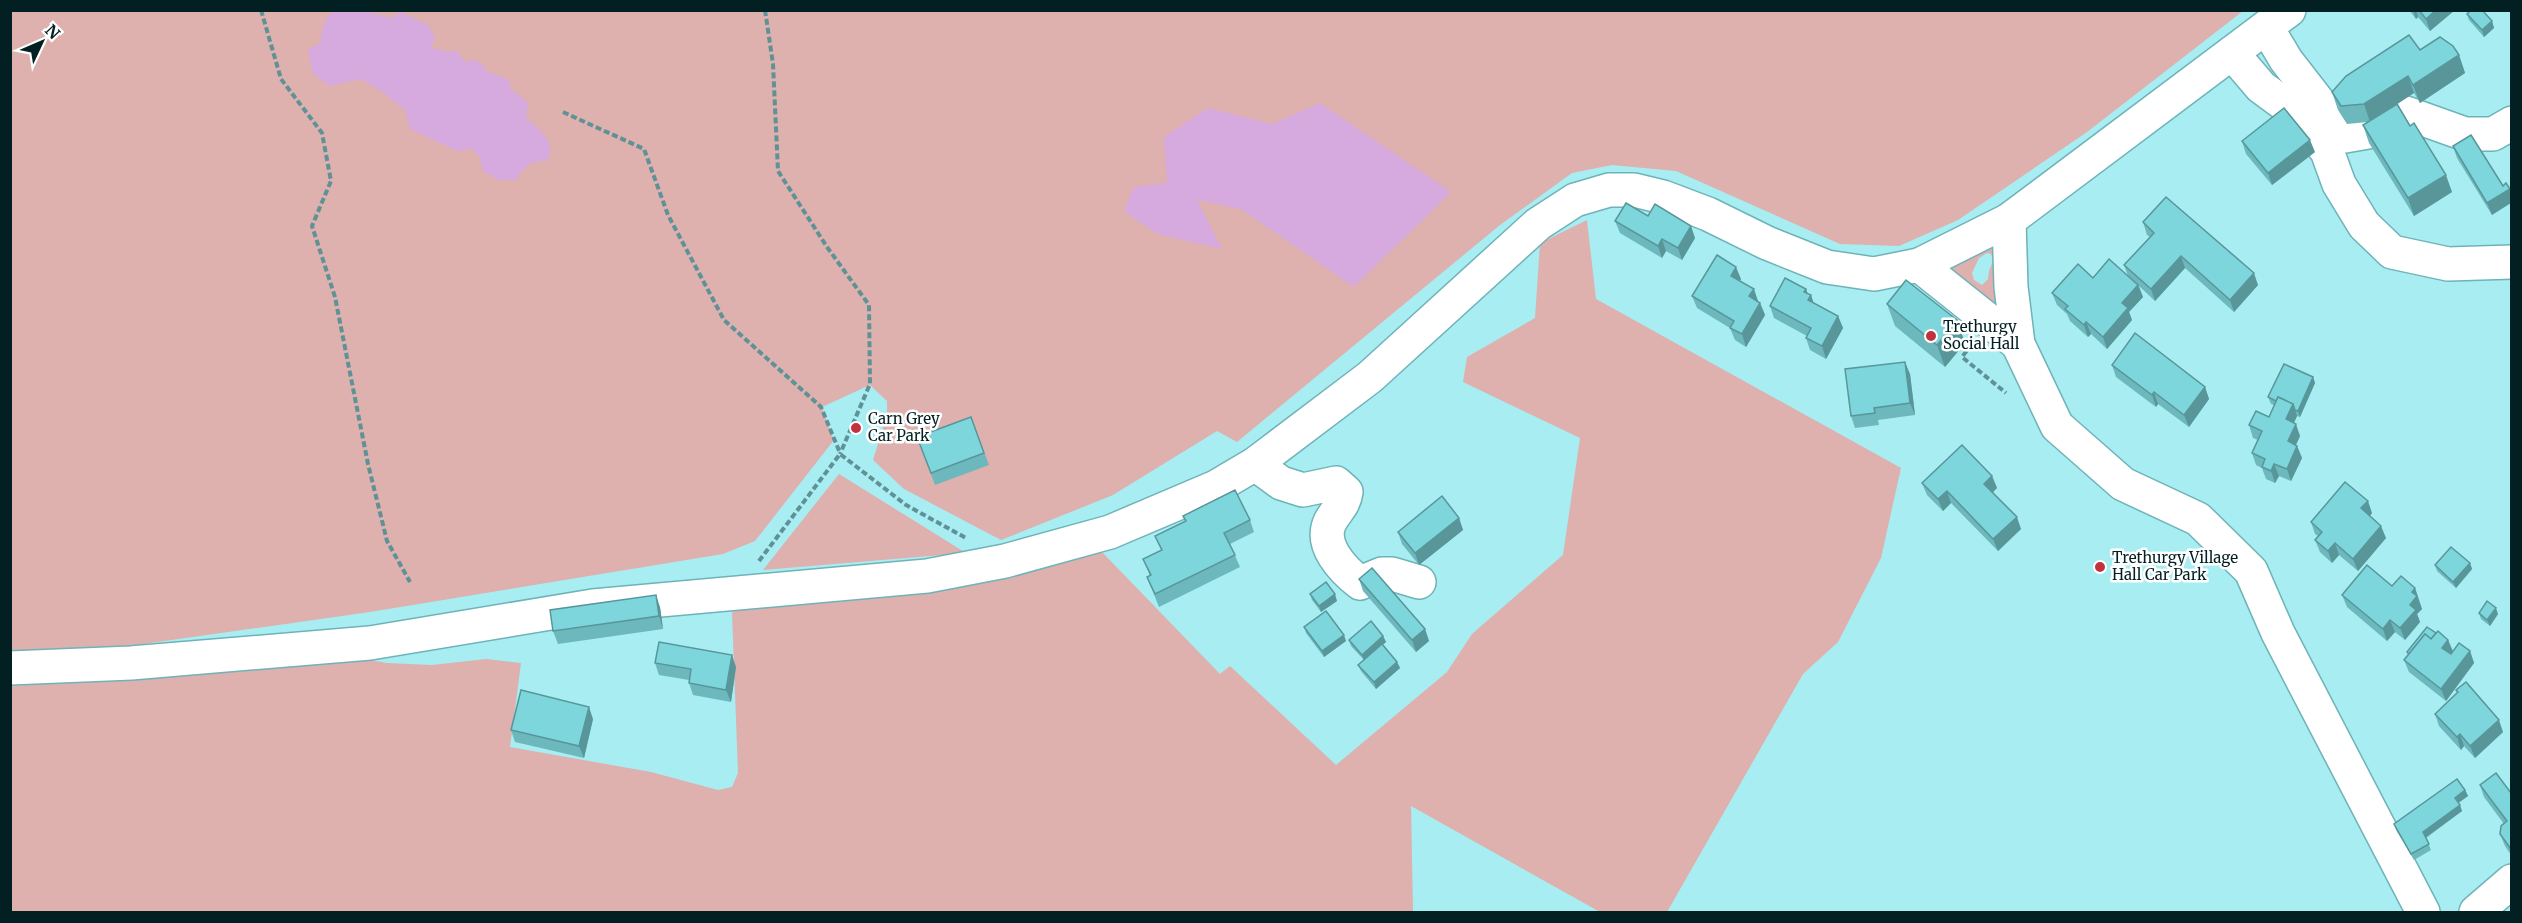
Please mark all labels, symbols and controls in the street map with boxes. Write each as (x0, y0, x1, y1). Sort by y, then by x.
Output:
north arrow (12, 12, 72, 72)
text: N (41, 20, 65, 43)
place label: Trethurgy Social Hall (1943, 317, 2020, 353)
marker: Trethurgy Social Hall (1924, 329, 1938, 343)
place label: Carn Grey Car Park (868, 409, 940, 445)
marker: Carn Grey Car Park (849, 421, 863, 435)
place label: Trethurgy Village Hall Car Park (2112, 548, 2238, 584)
marker: Trethurgy Village Hall Car Park (2093, 560, 2107, 574)

